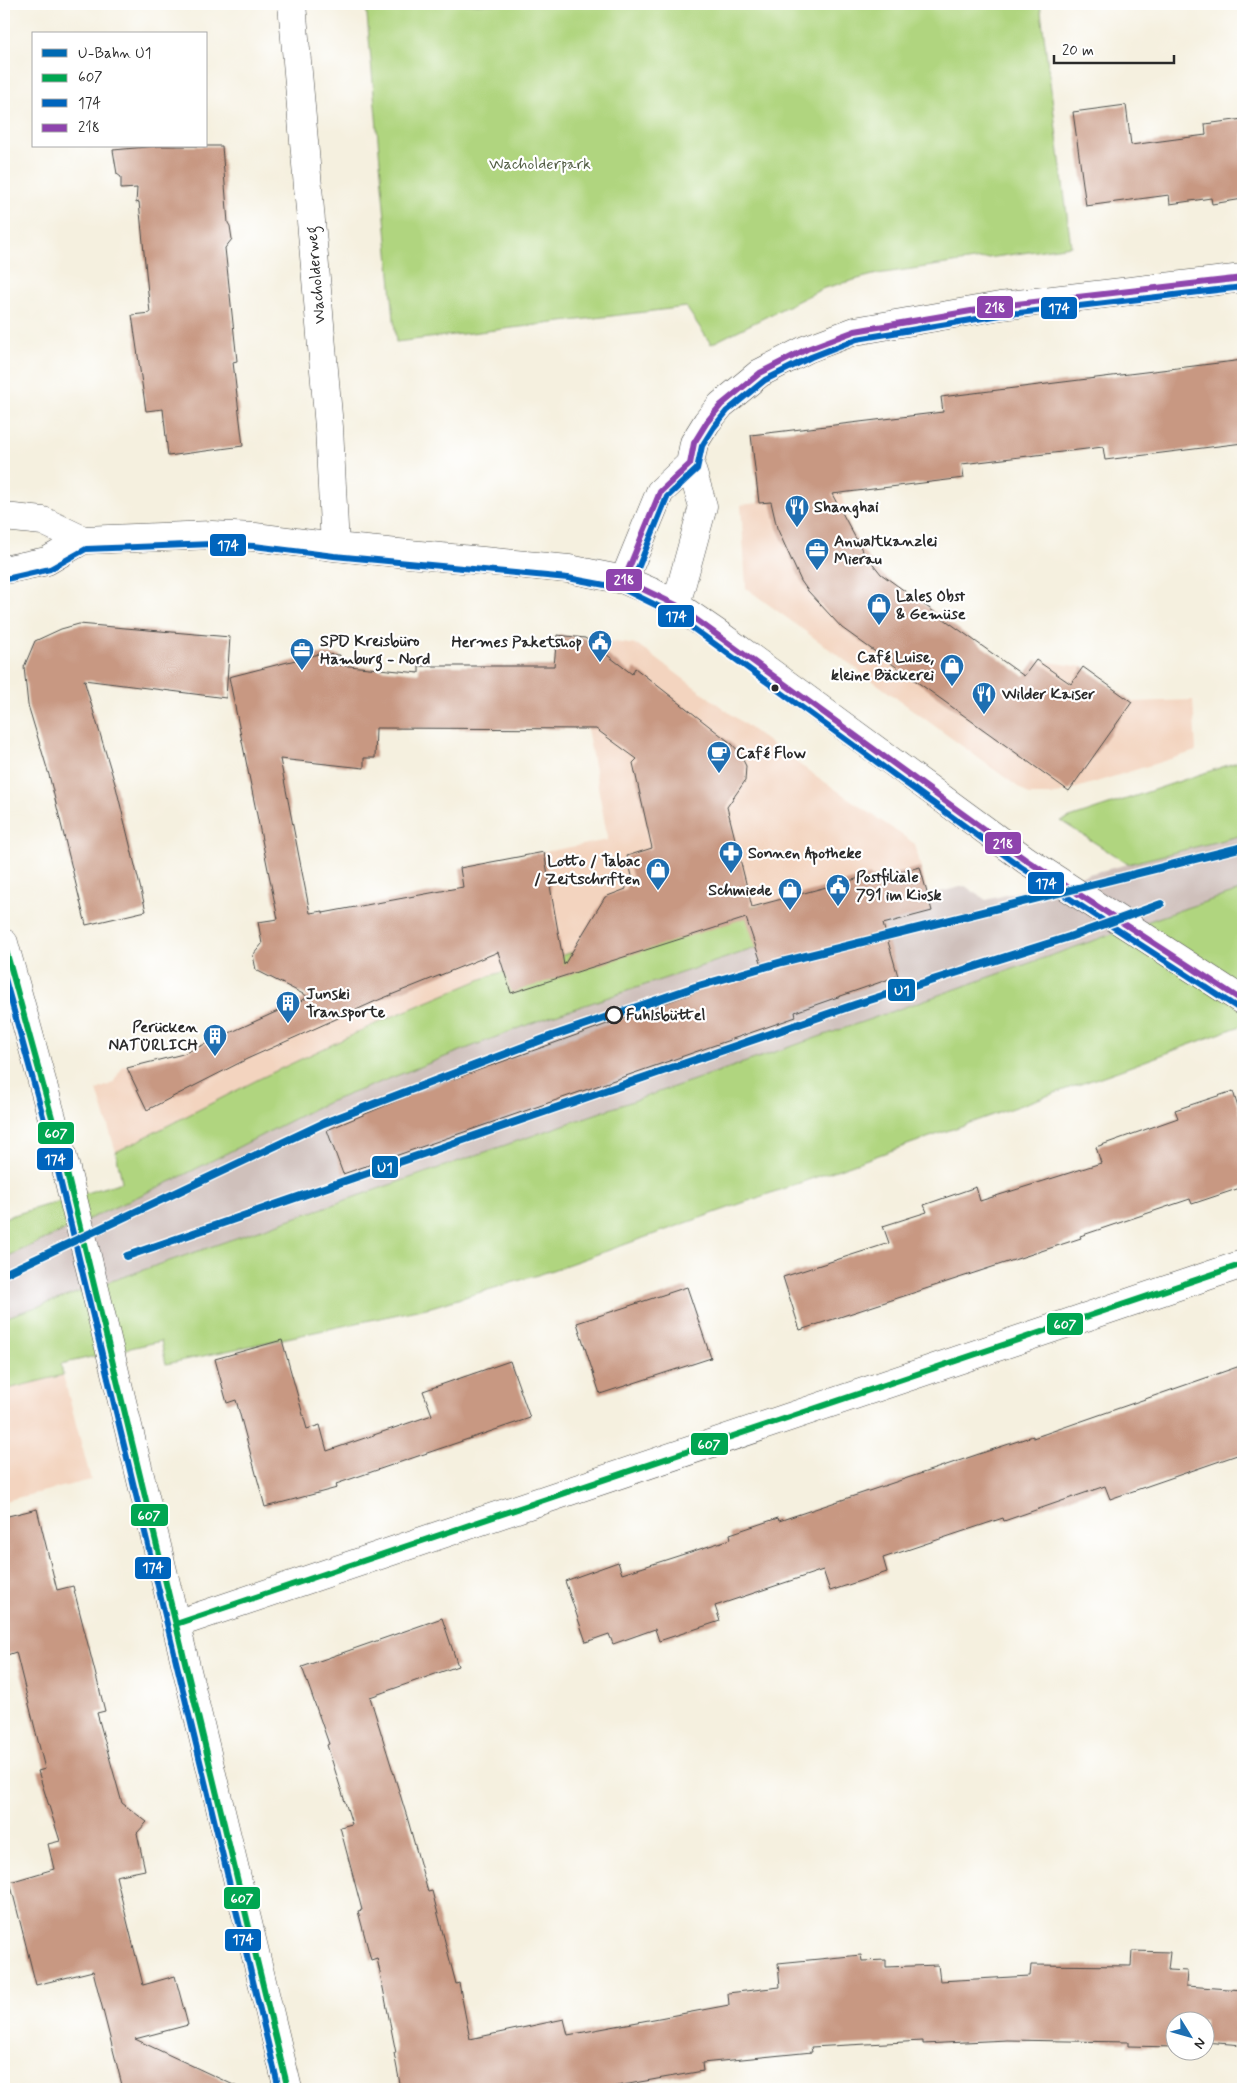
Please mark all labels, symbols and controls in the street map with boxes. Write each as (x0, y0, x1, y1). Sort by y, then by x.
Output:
legend (32, 32, 208, 148)
scale bar (1054, 32, 1174, 64)
text: 20 m (1062, 41, 1094, 61)
text: U-Bahn U1 (78, 44, 152, 64)
text: 607 (78, 68, 103, 88)
text: 174 (78, 94, 101, 114)
text: 218 (78, 118, 100, 138)
park label: Wacholderpark (489, 154, 591, 175)
street label: Wacholderweg (301, 225, 332, 325)
line badge: 218 (976, 295, 1014, 319)
line badge: 174 (1040, 296, 1078, 320)
text: 218 (985, 299, 1005, 317)
text: 174 (1048, 300, 1071, 318)
restaurant icon: Shanghai (784, 494, 810, 528)
place label: Shanghai (814, 497, 879, 519)
place label: Anwaltkanzlei Mierau (834, 531, 937, 570)
line badge: 174 (209, 533, 247, 557)
text: 174 (217, 537, 240, 555)
office icon: Anwaltkanzlei Mierau (804, 537, 830, 571)
line badge: 218 (605, 568, 643, 592)
text: 218 (614, 571, 634, 589)
place label: Lales Obst & Gemüse (896, 586, 966, 625)
shop icon: Lales Obst & Gemüse (866, 592, 892, 626)
line badge: 174 (657, 604, 695, 628)
text: 174 (665, 608, 688, 626)
public building icon: Hermes Paketshop (587, 629, 613, 663)
place label: SPD Kreisbüro Hamburg - Nord (320, 631, 430, 672)
place label: Hermes Paketshop (451, 632, 582, 653)
office icon: SPD Kreisbüro Hamburg - Nord (289, 637, 315, 671)
place label: Café Luise, kleine Bäckerei (831, 647, 935, 686)
shop icon: Café Luise, kleine Bäckerei (939, 653, 965, 687)
restaurant icon: Wilder Kaiser (971, 681, 997, 715)
unlabelled marker (770, 683, 780, 693)
place label: Wilder Kaiser (1001, 684, 1095, 705)
cafe icon: Café Flow (706, 740, 732, 774)
place label: Café Flow (736, 743, 806, 764)
line badge: 218 (984, 831, 1022, 855)
text: 218 (993, 835, 1013, 853)
pharmacy icon: Sonnen Apotheke (718, 840, 744, 874)
place label: Sonnen Apotheke (748, 843, 862, 865)
place label: Lotto / Tabac / Zeitschriften (534, 851, 641, 890)
shop icon: Lotto / Tabac / Zeitschriften (645, 857, 671, 891)
place label: Postfiliale 791 im Kiosk (856, 867, 942, 906)
line badge: 174 (1027, 871, 1065, 895)
public building icon: Postfiliale 791 im Kiosk (825, 873, 851, 907)
text: 174 (1035, 875, 1058, 893)
shop icon: Schmiede (777, 877, 803, 911)
place label: Schmiede (708, 880, 772, 901)
line badge: U1 (887, 978, 916, 1002)
text: U1 (894, 982, 910, 1000)
place label: Junski Transporte (306, 984, 386, 1023)
building icon: Junski Transporte (275, 990, 301, 1024)
place label: Fuhlsbüttel (626, 1005, 706, 1026)
marker: Fuhlsbüttel (605, 1006, 623, 1024)
place label: Perücken NATÜRLICH (109, 1017, 199, 1056)
building icon: Perücken NATÜRLICH (202, 1023, 228, 1057)
line badge: 607 (37, 1121, 75, 1145)
text: 607 (45, 1125, 68, 1143)
line badge: 174 (36, 1147, 74, 1171)
text: 174 (44, 1151, 67, 1169)
line badge: U1 (371, 1155, 399, 1179)
text: U1 (377, 1159, 393, 1177)
line badge: 607 (1046, 1312, 1084, 1336)
text: 607 (1054, 1316, 1077, 1334)
line badge: 607 (690, 1432, 729, 1456)
text: 607 (698, 1436, 721, 1454)
line badge: 607 (130, 1503, 169, 1527)
text: 607 (138, 1507, 161, 1525)
line badge: 174 (134, 1556, 172, 1580)
text: 174 (142, 1559, 165, 1577)
line badge: 607 (223, 1886, 261, 1910)
text: 607 (231, 1890, 254, 1908)
line badge: 174 (224, 1928, 262, 1952)
text: 174 (232, 1931, 255, 1949)
north arrow (1164, 2010, 1214, 2060)
text: N (1190, 2034, 1210, 2052)

